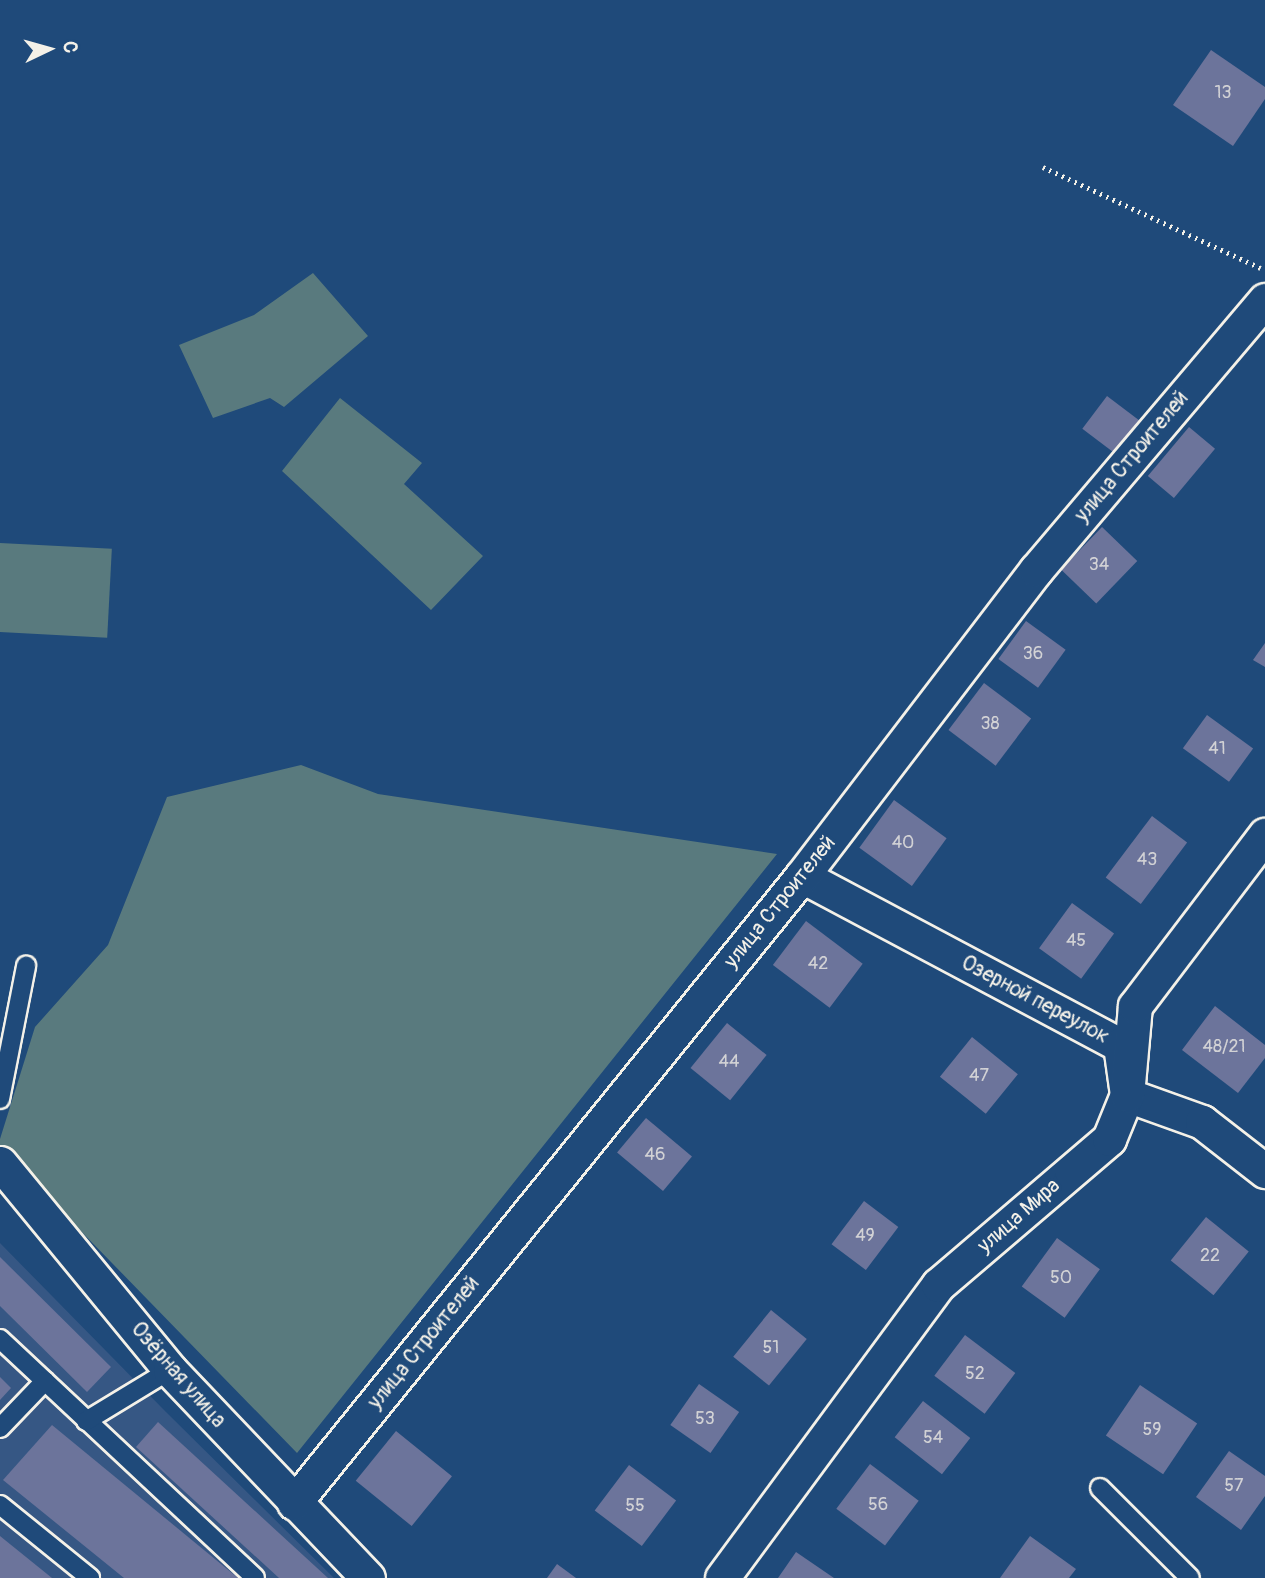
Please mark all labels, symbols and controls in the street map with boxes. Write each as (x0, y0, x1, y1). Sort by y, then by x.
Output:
north arrow (14, 14, 84, 84)
text: С (57, 40, 82, 54)
house number: 13 (1214, 82, 1232, 104)
street label: улица Строителей (1070, 386, 1194, 528)
house number: 34 (1089, 554, 1109, 576)
house number: 36 (1023, 643, 1043, 665)
house number: 38 (980, 713, 1000, 735)
house number: 41 (1208, 738, 1226, 760)
street label: улица Строителей (719, 831, 841, 973)
house number: 40 (892, 832, 914, 854)
house number: 43 (1137, 849, 1157, 871)
house number: 45 (1066, 930, 1086, 952)
street label: Озерной переулок (957, 950, 1113, 1050)
house number: 42 (808, 953, 828, 975)
house number: 48/21 (1202, 1036, 1246, 1058)
house number: 44 (719, 1051, 739, 1073)
house number: 47 (969, 1065, 989, 1087)
house number: 46 (645, 1144, 665, 1166)
street label: улица Мира (973, 1173, 1065, 1259)
house number: 49 (855, 1225, 875, 1247)
house number: 22 (1200, 1245, 1220, 1267)
house number: 50 (1050, 1267, 1072, 1289)
street label: улица Строителей (363, 1272, 485, 1414)
street label: Озёрная улица (125, 1317, 231, 1433)
house number: 51 (763, 1337, 779, 1359)
house number: 52 (965, 1363, 985, 1385)
house number: 53 (695, 1408, 715, 1430)
house number: 59 (1142, 1419, 1162, 1441)
house number: 54 (923, 1427, 943, 1449)
house number: 57 (1224, 1475, 1244, 1497)
house number: 56 (868, 1494, 888, 1516)
house number: 55 (625, 1495, 645, 1517)

